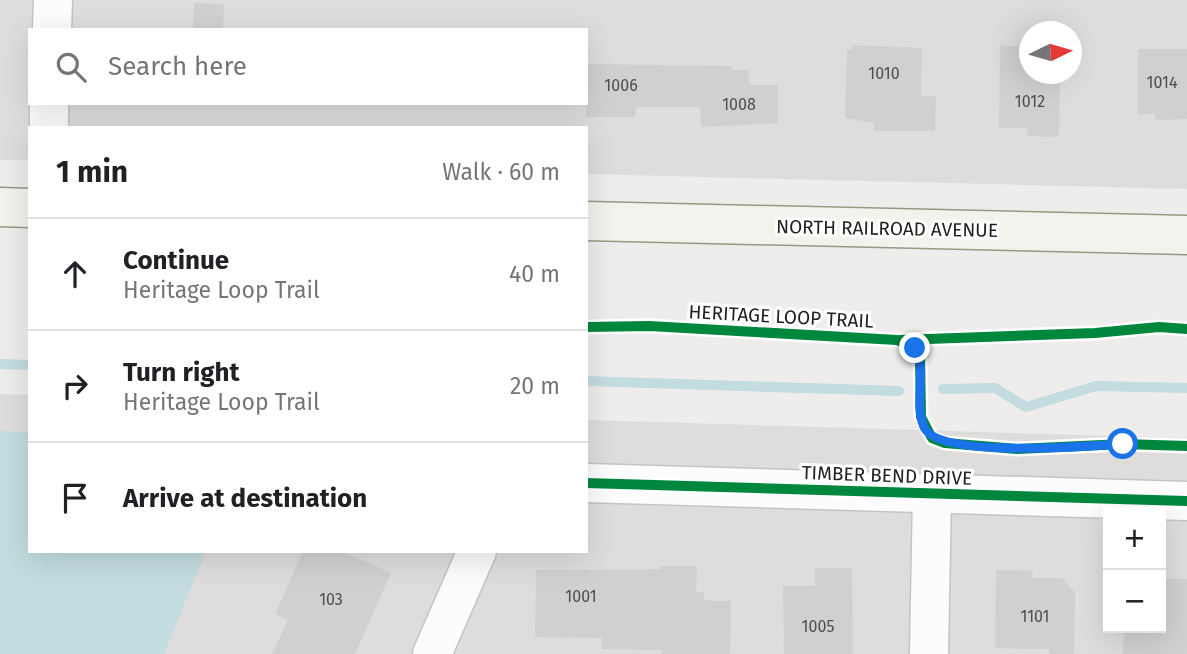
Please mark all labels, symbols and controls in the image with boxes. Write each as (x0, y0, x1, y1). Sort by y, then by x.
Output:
north arrow (1019, 21, 1082, 84)
search box (28, 28, 588, 105)
icon: search (52, 48, 90, 86)
text: Search here (108, 51, 247, 82)
house number: 1010 (868, 64, 900, 83)
house number: 1014 (1147, 73, 1178, 92)
house number: 1006 (604, 76, 638, 95)
house number: 1012 (1015, 92, 1045, 111)
house number: 1008 (722, 95, 756, 114)
text: 1 min (56, 154, 128, 190)
text: Walk · 60 m (442, 158, 560, 186)
street label: NORTH RAILROAD AVENUE (776, 215, 998, 242)
text: Continue (123, 245, 229, 276)
icon: ahead (56, 255, 94, 293)
text: 40 m (509, 260, 560, 288)
text: Heritage Loop Trail (123, 276, 320, 304)
street label: HERITAGE LOOP TRAIL (688, 300, 875, 333)
route end (899, 332, 930, 363)
text: Turn right (123, 357, 240, 388)
icon: right (56, 367, 94, 405)
text: 20 m (510, 372, 560, 400)
text: Heritage Loop Trail (123, 388, 320, 416)
route start (1107, 428, 1138, 459)
street label: TIMBER BEND DRIVE (801, 461, 973, 490)
icon: arrive (56, 479, 94, 517)
text: Arrive at destination (123, 483, 367, 514)
map controls (1103, 507, 1166, 633)
button: + (1103, 507, 1166, 570)
button: − (1103, 570, 1166, 633)
house number: 1001 (565, 587, 597, 606)
house number: 103 (319, 590, 343, 609)
house number: 1101 (1020, 607, 1050, 626)
house number: 1005 (802, 617, 834, 636)

